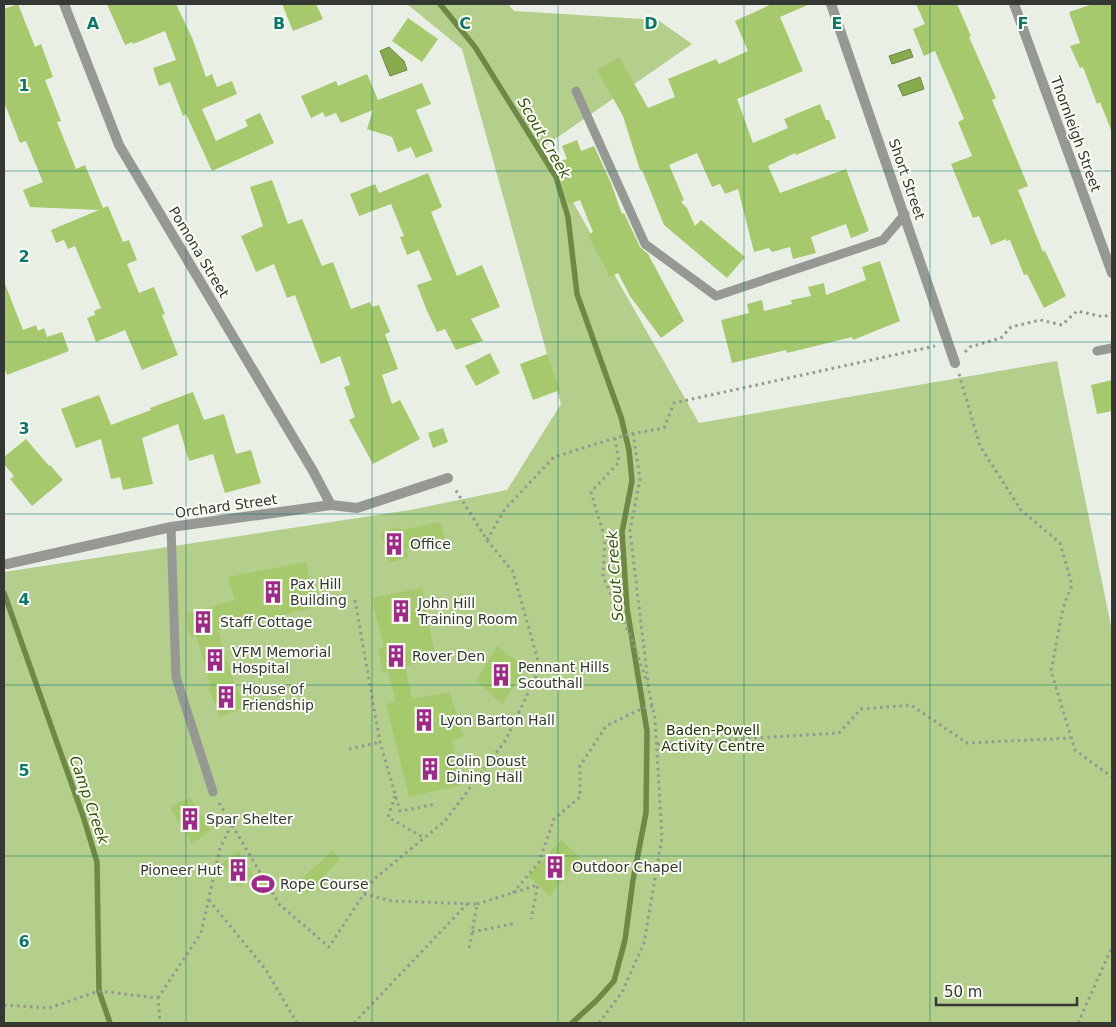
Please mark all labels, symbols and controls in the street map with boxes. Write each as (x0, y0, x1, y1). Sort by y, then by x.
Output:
text: A (87, 14, 100, 33)
text: B (273, 14, 285, 33)
text: C (459, 14, 471, 33)
text: D (644, 14, 658, 33)
text: E (832, 14, 842, 33)
text: F (1018, 14, 1028, 33)
street label: Thornleigh Street (1047, 73, 1104, 194)
text: 1 (18, 76, 30, 95)
water label: Scout Creek (513, 94, 575, 183)
street label: Short Street (886, 136, 928, 222)
street label: Pomona Street (166, 204, 233, 301)
text: 2 (18, 247, 30, 266)
text: 3 (18, 419, 30, 438)
street label: Orchard Street (174, 491, 279, 521)
water label: Scout Creek (603, 529, 627, 622)
building icon: Office (381, 531, 407, 557)
place label: Office (410, 536, 451, 552)
place label: Pax Hill Building (290, 576, 347, 608)
building icon: Pax Hill Building (260, 579, 286, 605)
text: 4 (18, 590, 30, 609)
place label: John Hill Training Room (417, 595, 518, 627)
building icon: John Hill Training Room (388, 598, 414, 624)
building icon: Staff Cottage (190, 609, 216, 635)
place label: Staff Cottage (220, 614, 312, 630)
building icon: Rover Den (383, 643, 409, 669)
place label: VFM Memorial Hospital (232, 644, 331, 676)
building icon: VFM Memorial Hospital (202, 647, 228, 673)
place label: Rover Den (412, 648, 485, 664)
place label: Pennant Hills Scouthall (518, 659, 609, 691)
building icon: Pennant Hills Scouthall (488, 662, 514, 688)
place label: House of Friendship (242, 681, 314, 713)
building icon: House of Friendship (213, 684, 239, 710)
building icon: Lyon Barton Hall (411, 707, 437, 733)
place label: Lyon Barton Hall (440, 712, 555, 728)
park label: Baden-Powell Activity Centre (661, 722, 765, 754)
water label: Camp Creek (65, 753, 113, 848)
place label: Colin Doust Dining Hall (446, 753, 527, 785)
building icon: Colin Doust Dining Hall (417, 756, 443, 782)
text: 5 (18, 761, 30, 780)
building icon: Spar Shelter (177, 806, 203, 832)
place label: Spar Shelter (206, 811, 293, 827)
building icon: Outdoor Chapel (542, 854, 568, 880)
building icon: Pioneer Hut (225, 857, 251, 883)
place label: Outdoor Chapel (572, 859, 682, 875)
place label: Pioneer Hut (140, 862, 222, 878)
sports icon: Rope Course (250, 871, 276, 897)
place label: Rope Course (280, 876, 369, 892)
text: 6 (18, 932, 30, 951)
scale bar (936, 974, 1077, 1006)
text: 50 m (944, 983, 982, 1001)

